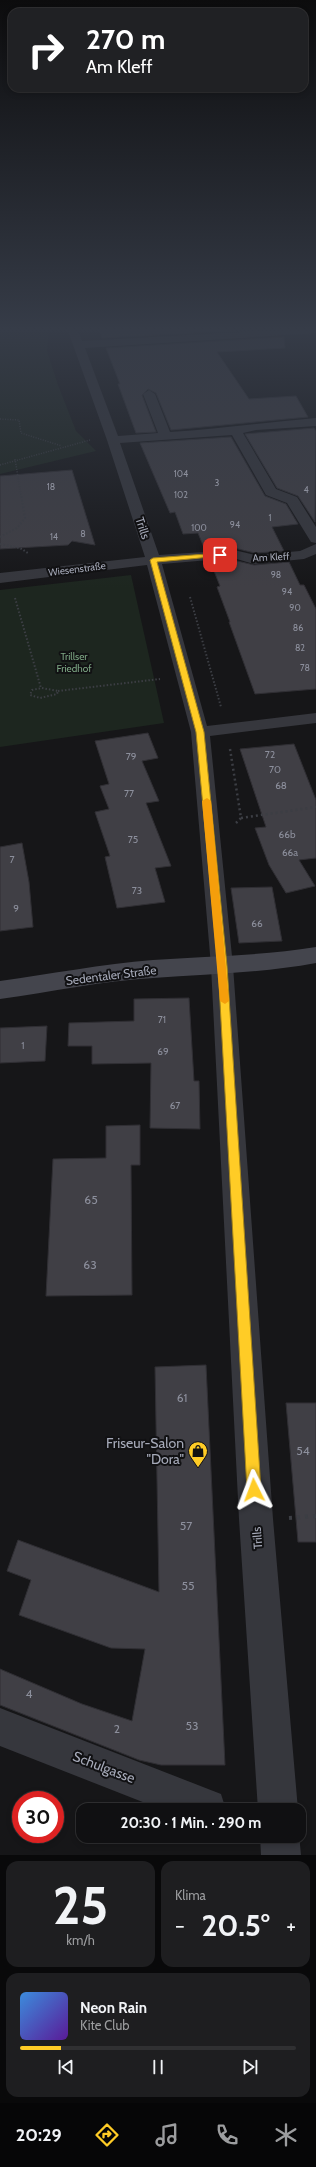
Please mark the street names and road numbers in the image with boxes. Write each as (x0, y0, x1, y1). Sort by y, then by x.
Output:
street label: Trills (132, 515, 154, 541)
street label: Am Kleff (252, 550, 290, 564)
street label: Wiesenstraße (48, 559, 106, 579)
street label: Sedentaler Straße (65, 962, 157, 988)
street label: Trills (249, 1526, 265, 1550)
street label: Schulgasse (70, 1747, 138, 1787)

